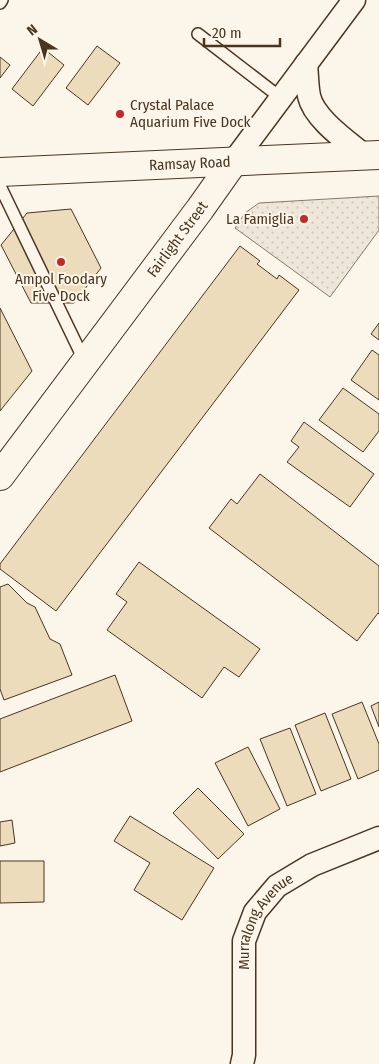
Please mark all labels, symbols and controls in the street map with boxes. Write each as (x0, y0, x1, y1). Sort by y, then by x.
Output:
north arrow (15, 15, 65, 65)
scale bar (204, 15, 280, 47)
text: N (24, 21, 41, 39)
text: 20 m (212, 24, 242, 42)
place label: Crystal Palace Aquarium Five Dock (130, 96, 250, 131)
marker: Crystal Palace Aquarium Five Dock (114, 108, 126, 120)
street label: Ramsay Road (149, 153, 231, 174)
street label: Fairlight Street (143, 198, 212, 281)
place label: La Famiglia (226, 210, 294, 228)
marker: La Famiglia (298, 213, 310, 225)
marker: Ampol Foodary Five Dock (55, 256, 67, 268)
place label: Ampol Foodary Five Dock (15, 270, 107, 305)
street label: Murralong Avenue (235, 869, 296, 970)

